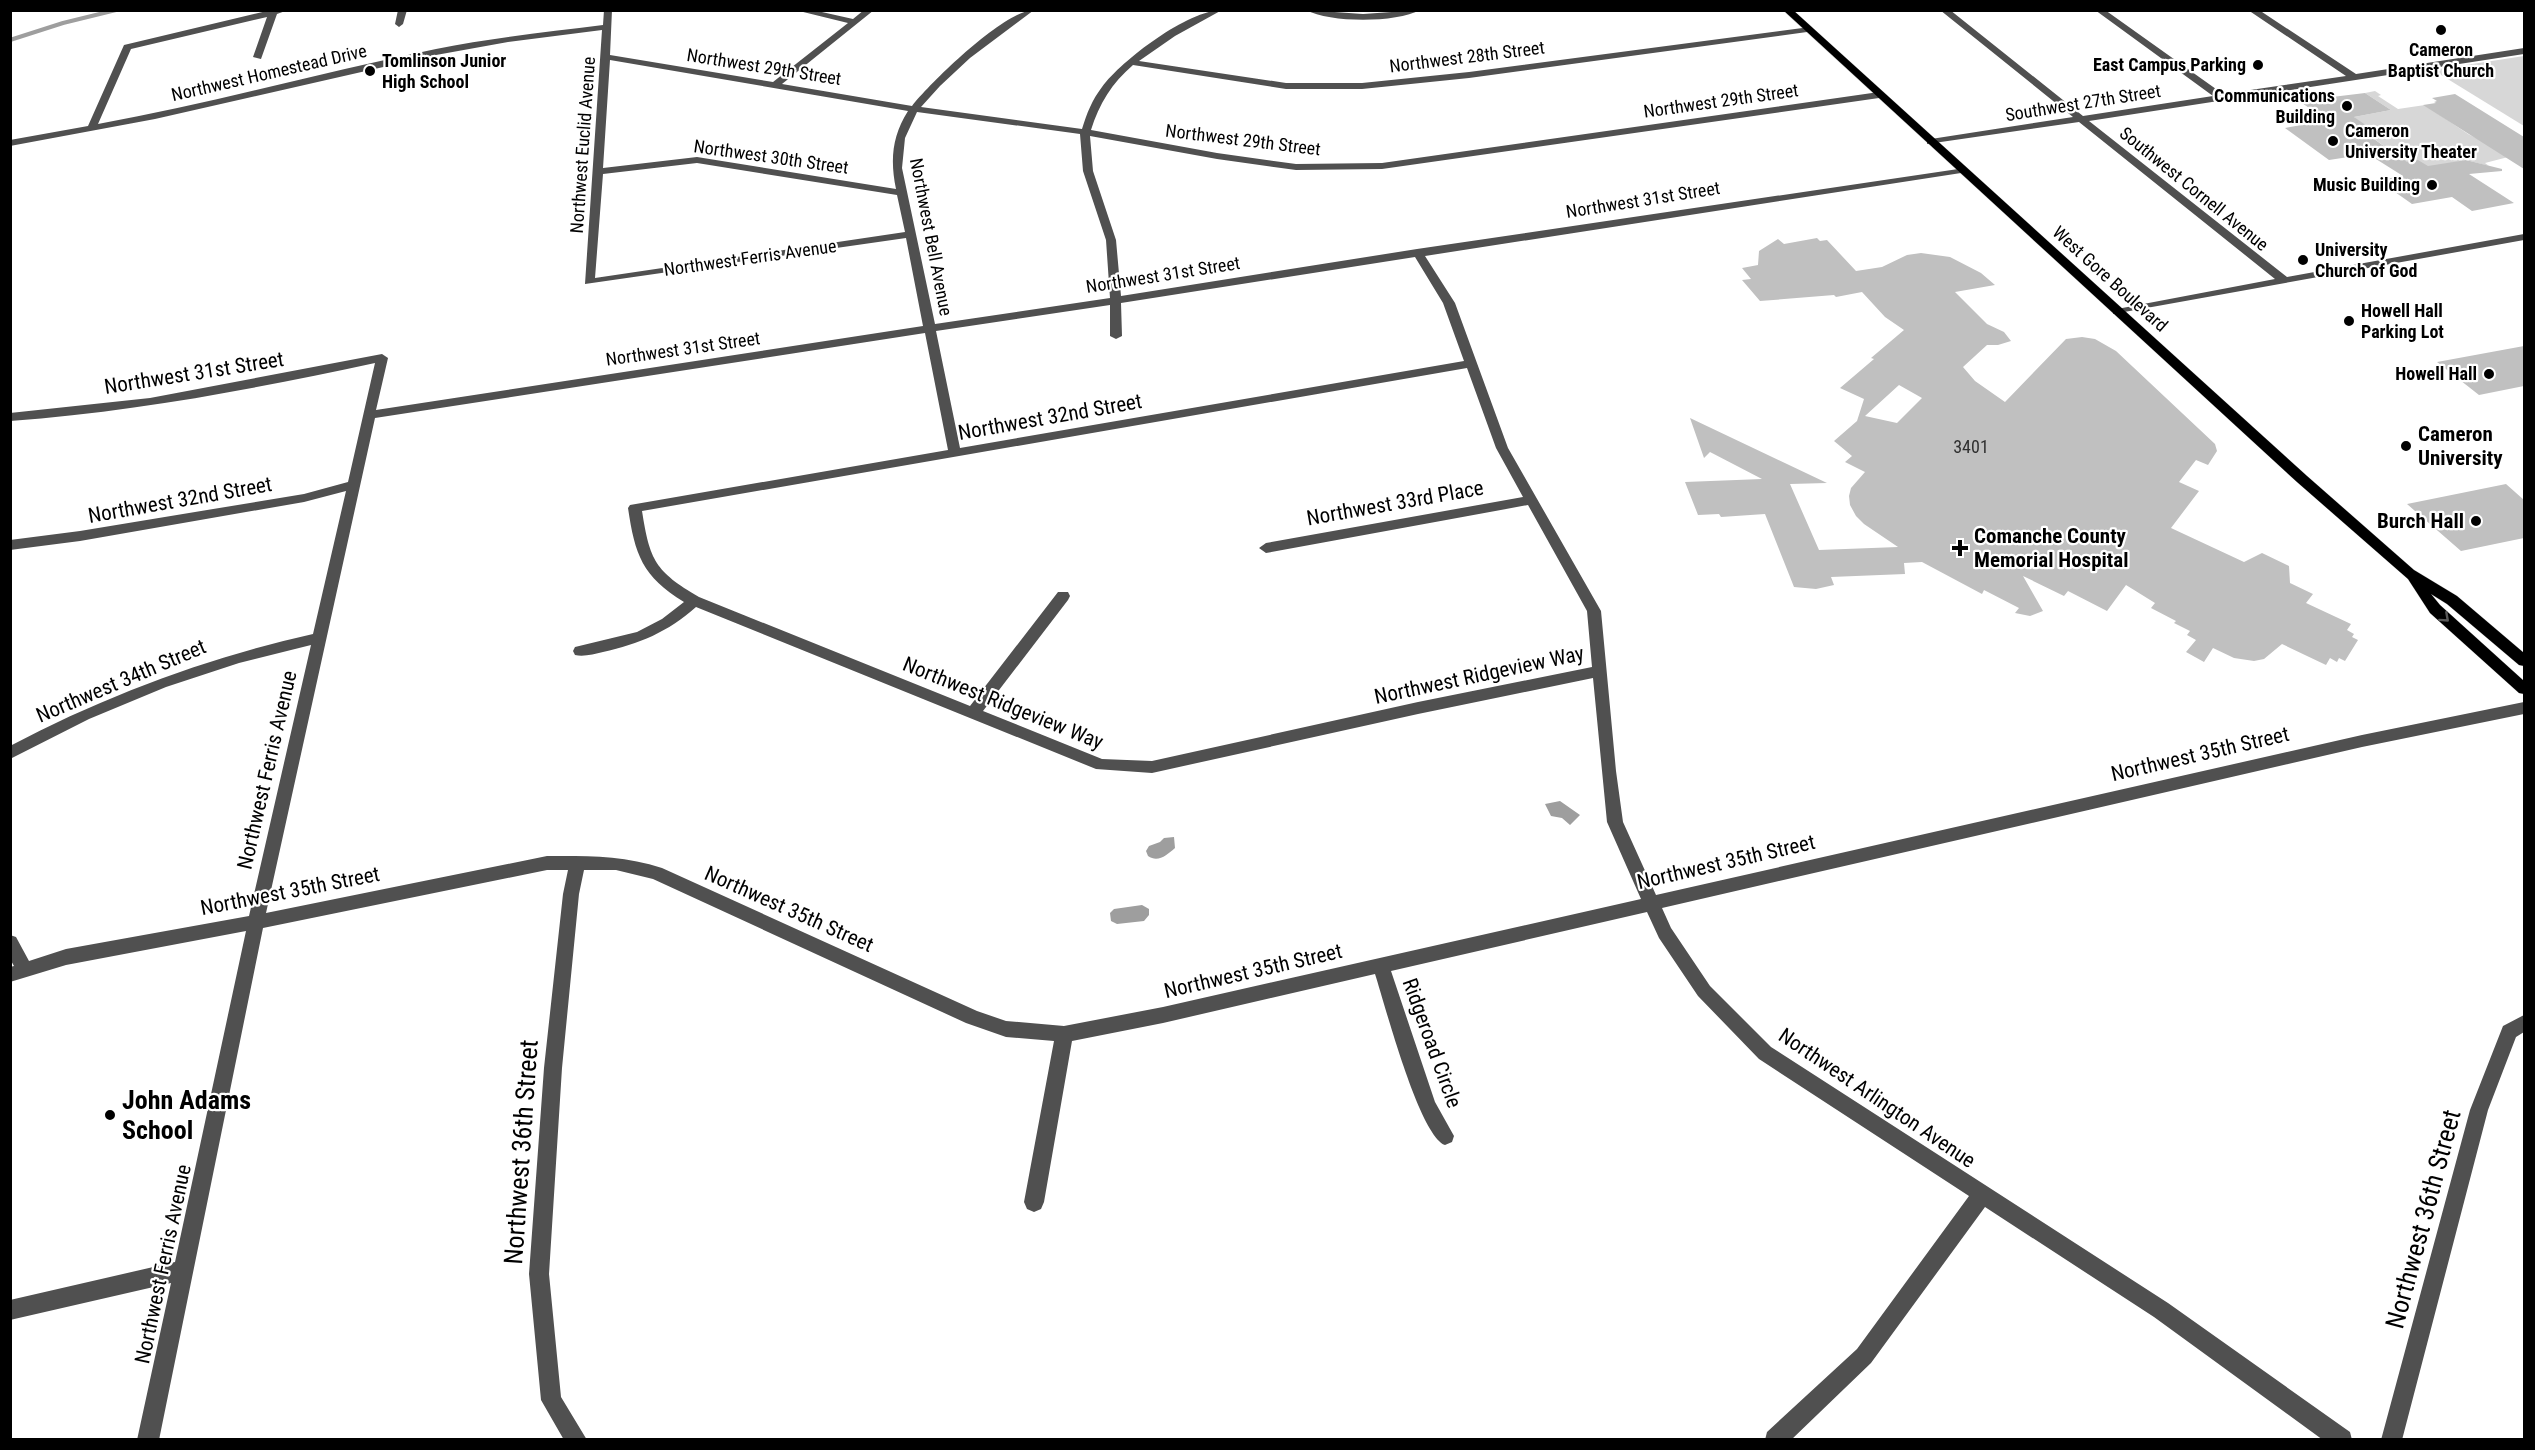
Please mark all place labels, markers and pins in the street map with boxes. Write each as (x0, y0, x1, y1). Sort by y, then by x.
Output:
marker: Cameron Baptist Church (2434, 23, 2448, 37)
place label: Cameron Baptist Church (2388, 39, 2494, 81)
place label: Tomlinson Junior High School (382, 50, 506, 92)
place label: East Campus Parking (2093, 54, 2246, 75)
marker: East Campus Parking (2251, 58, 2265, 72)
marker: Tomlinson Junior High School (363, 64, 377, 78)
place label: Communications Building (2214, 85, 2335, 127)
marker: Communications Building (2340, 99, 2354, 113)
place label: Cameron University Theater (2345, 120, 2477, 162)
marker: Cameron University Theater (2326, 134, 2340, 148)
place label: Music Building (2313, 174, 2420, 195)
marker: Music Building (2425, 178, 2439, 192)
place label: University Church of God (2315, 239, 2417, 281)
marker: University Church of God (2296, 253, 2310, 267)
place label: Howell Hall Parking Lot (2361, 300, 2444, 342)
marker: Howell Hall Parking Lot (2342, 314, 2356, 328)
place label: Howell Hall (2395, 363, 2477, 384)
marker: Howell Hall (2482, 367, 2496, 381)
place label: Cameron University (2418, 422, 2503, 470)
marker: Cameron University (2399, 439, 2413, 453)
place label: Burch Hall (2377, 509, 2464, 533)
marker: Burch Hall (2469, 514, 2483, 528)
place label: Comanche County Memorial Hospital (1974, 524, 2128, 572)
marker: Comanche County Memorial Hospital (1951, 539, 1969, 557)
place label: John Adams School (122, 1085, 251, 1145)
marker: John Adams School (103, 1108, 117, 1122)

